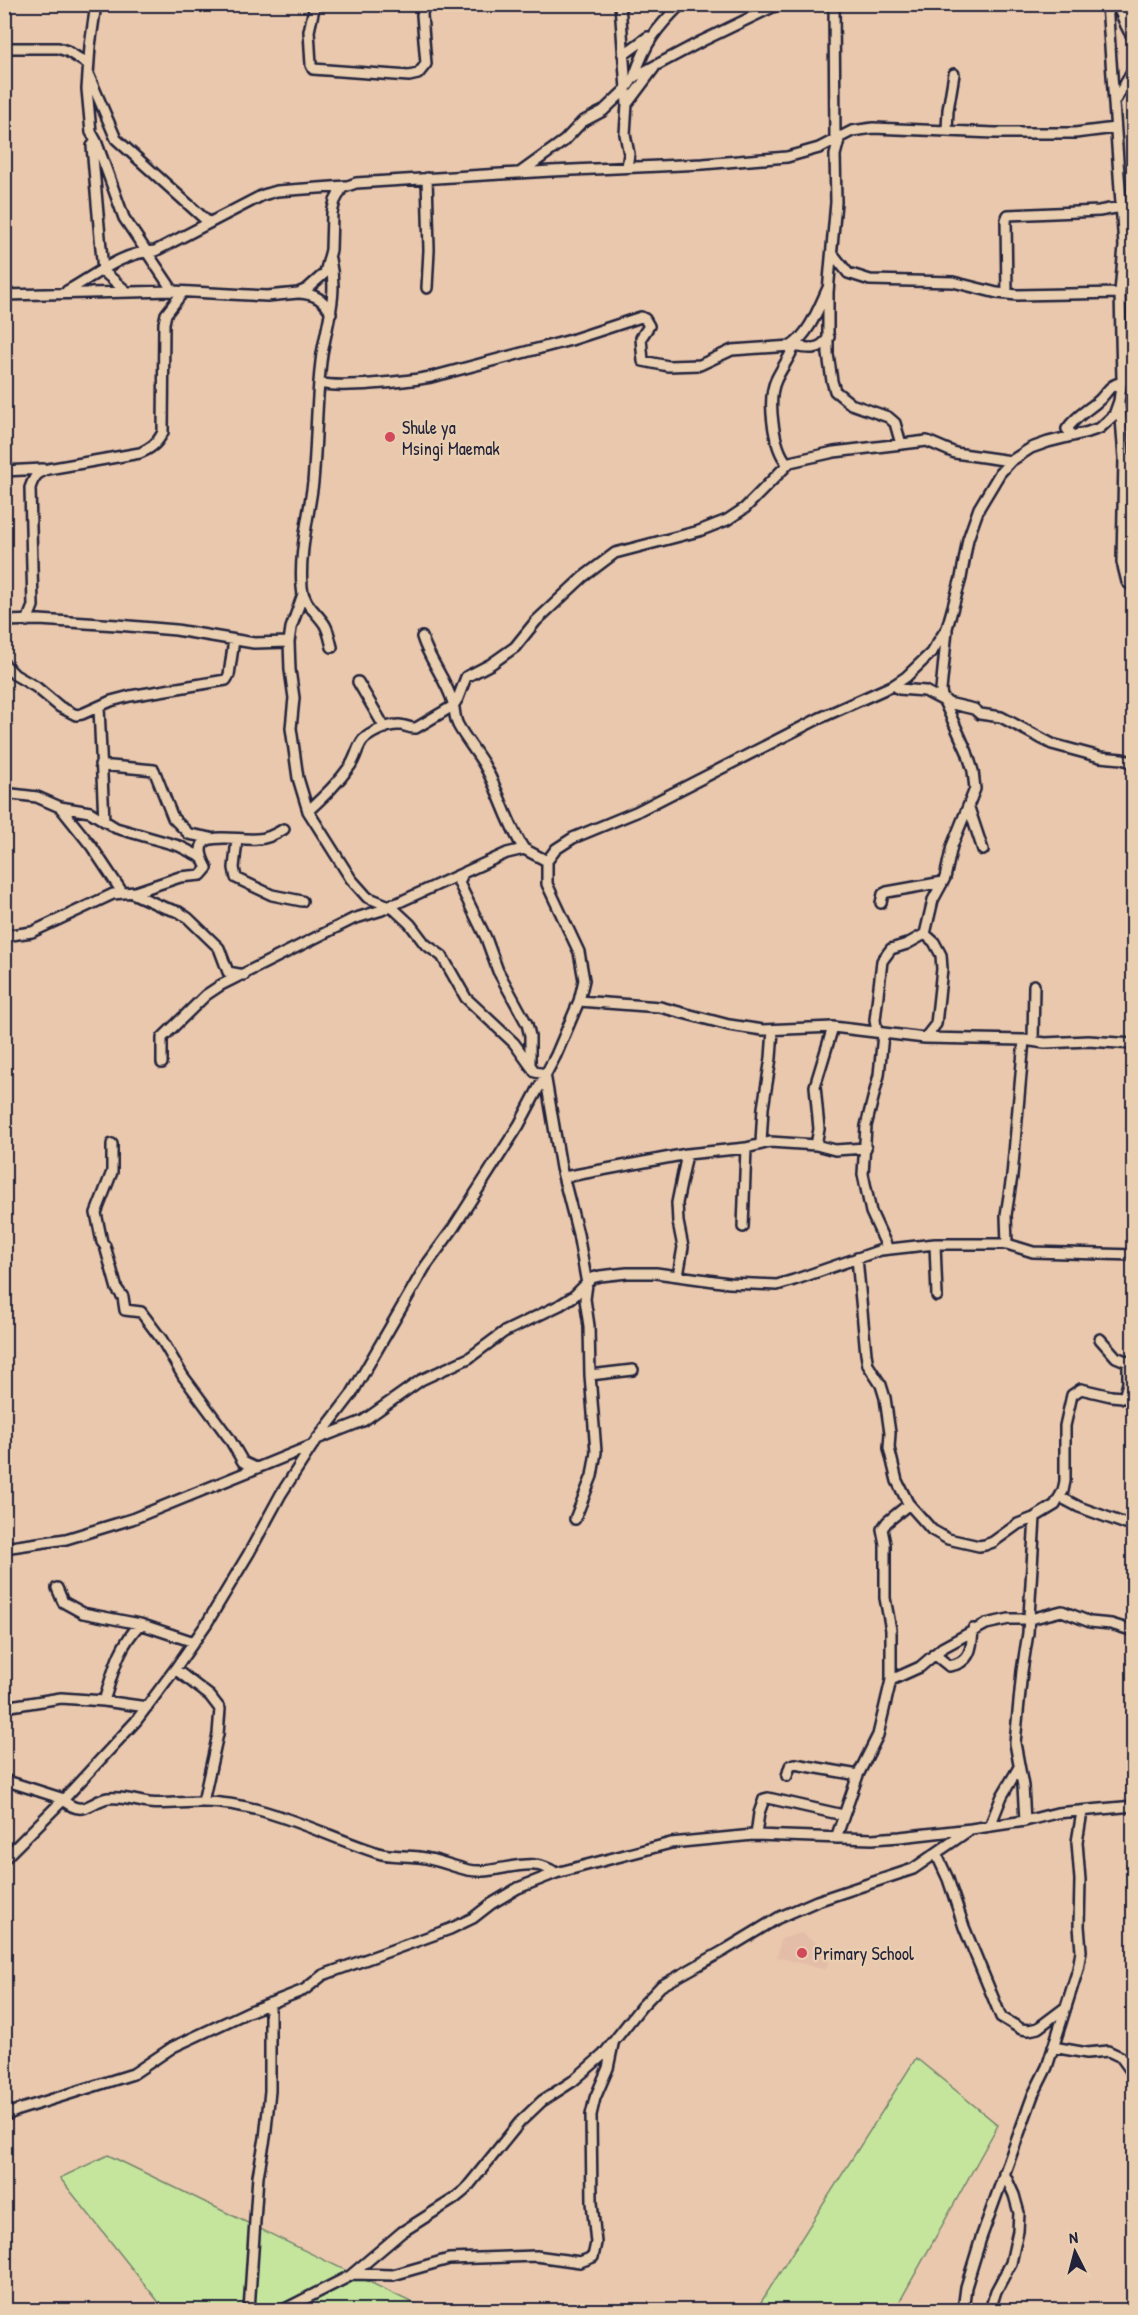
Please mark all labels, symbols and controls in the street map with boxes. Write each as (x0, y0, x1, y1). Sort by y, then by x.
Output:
place label: Shule ya Msingi Maemak (402, 415, 500, 461)
marker: Shule ya Msingi Maemak (383, 430, 397, 444)
place label: Primary School (814, 1941, 914, 1966)
marker: Primary School (795, 1946, 809, 1960)
north arrow (1045, 2222, 1105, 2282)
text: N (1068, 2226, 1079, 2248)

